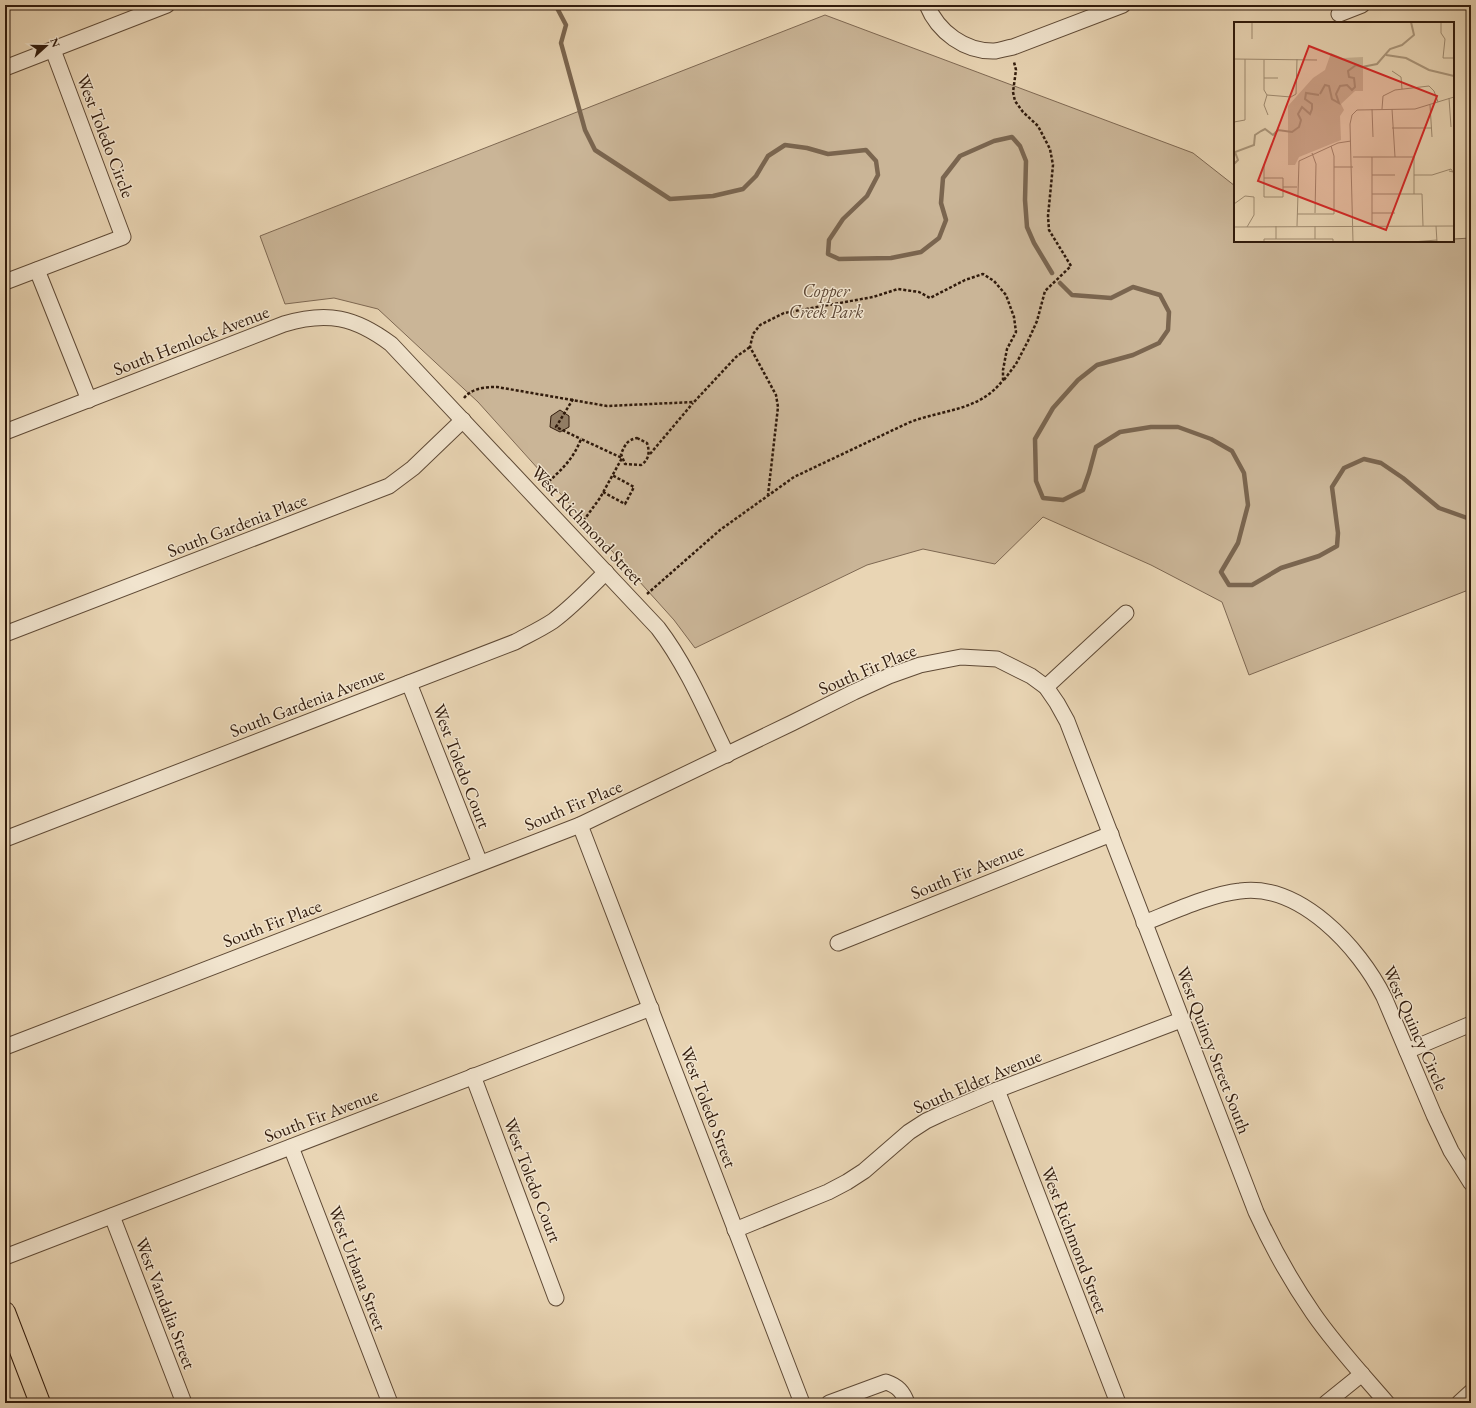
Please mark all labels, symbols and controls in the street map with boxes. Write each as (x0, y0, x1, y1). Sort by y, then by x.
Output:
inset map (1234, 22, 1454, 242)
north arrow (26, 26, 66, 66)
text: N (47, 36, 64, 49)
street label: West Toledo Circle (72, 71, 140, 201)
park label: Copper Creek Park (789, 279, 863, 323)
street label: South Hemlock Avenue (110, 300, 272, 380)
street label: West Richmond Street (527, 460, 650, 590)
street label: South Gardenia Place (164, 488, 310, 562)
street label: South Fir Place (815, 638, 919, 700)
street label: South Gardenia Avenue (226, 662, 388, 742)
street label: West Toledo Court (428, 701, 496, 832)
street label: South Fir Place (521, 774, 625, 836)
street label: South Fir Avenue (907, 838, 1027, 904)
street label: South Fir Place (219, 894, 325, 952)
street label: West Quincy Circle (1378, 962, 1454, 1094)
street label: West Quincy Street South (1172, 963, 1256, 1137)
street label: West Toledo Street (675, 1043, 743, 1171)
street label: South Elder Avenue (909, 1044, 1045, 1118)
street label: South Fir Avenue (261, 1083, 381, 1147)
street label: West Toledo Court (499, 1115, 567, 1246)
street label: West Richmond Street (1036, 1163, 1114, 1317)
street label: West Urbana Street (324, 1202, 393, 1334)
street label: West Vandalia Street (130, 1234, 202, 1372)

